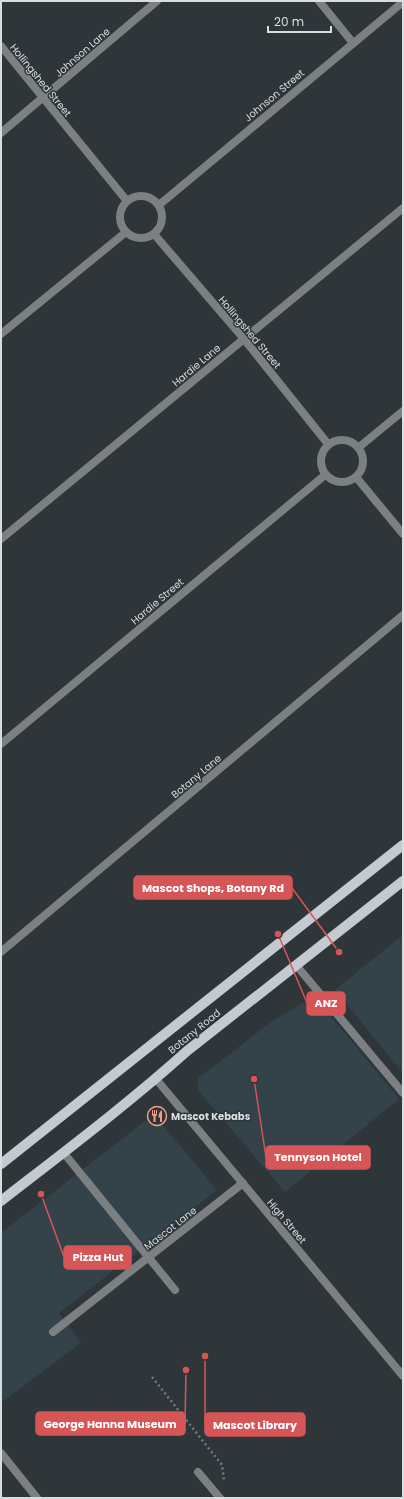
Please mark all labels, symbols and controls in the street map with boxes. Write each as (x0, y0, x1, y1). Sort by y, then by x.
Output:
scale bar (268, 8, 331, 34)
text: 20 m (274, 13, 304, 30)
street label: Johnson Lane (51, 24, 113, 81)
street label: Hollingshed Street (6, 40, 75, 120)
street label: Johnson Street (241, 65, 308, 125)
street label: Hollingshed Street (215, 293, 285, 372)
street label: Hardie Lane (169, 341, 224, 390)
street label: Hardie Street (128, 575, 187, 628)
street label: Botany Lane (168, 751, 225, 802)
callout: Mascot Shops, Botany Rd (134, 876, 292, 899)
text: Mascot Shops, Botany Rd (142, 880, 284, 896)
callout: ANZ (307, 992, 345, 1015)
text: ANZ (315, 995, 337, 1011)
street label: Botany Road (165, 1006, 224, 1057)
restaurant icon: Mascot Kebabs (146, 1105, 168, 1127)
place label: Mascot Kebabs (171, 1109, 251, 1124)
callout: Tennyson Hotel (266, 1146, 370, 1169)
text: Tennyson Hotel (274, 1149, 362, 1165)
street label: High Street (263, 1196, 310, 1247)
street label: Mascot Lane (141, 1203, 200, 1254)
callout: Pizza Hut (64, 1246, 131, 1269)
text: Pizza Hut (73, 1249, 124, 1265)
callout: George Hanna Museum (36, 1412, 185, 1435)
callout: Mascot Library (205, 1413, 305, 1436)
text: George Hanna Museum (43, 1416, 177, 1432)
text: Mascot Library (213, 1417, 297, 1433)

